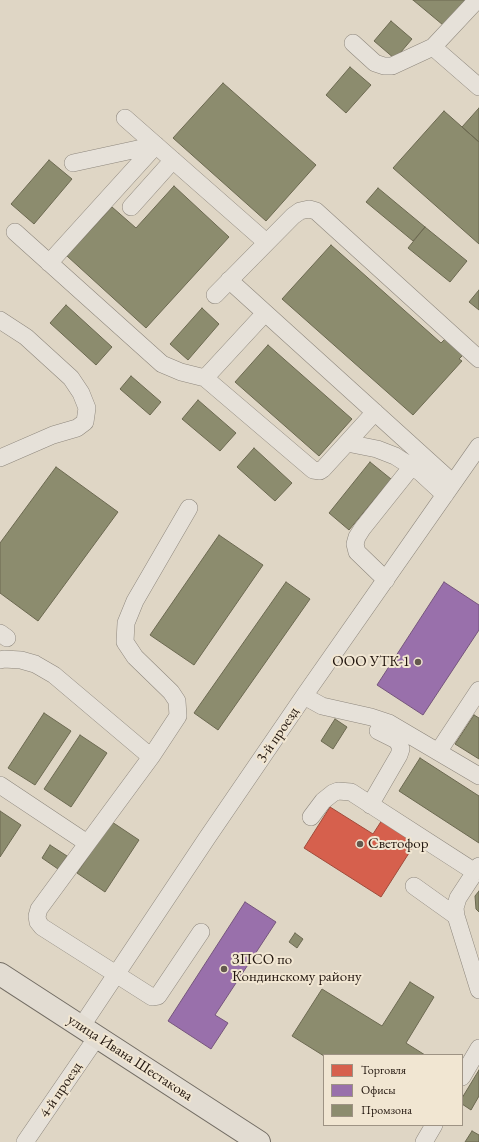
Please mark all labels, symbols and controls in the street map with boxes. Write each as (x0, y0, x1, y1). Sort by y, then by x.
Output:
place label: ООО УТК-1 (332, 653, 410, 671)
marker: ООО УТК-1 (413, 657, 423, 667)
street label: 3-й проезд (253, 704, 303, 766)
place label: Светофор (368, 835, 428, 853)
marker: Светофор (355, 839, 365, 849)
place label: ЗПСО по Кондинскому району (232, 951, 362, 986)
marker: ЗПСО по Кондинскому району (219, 964, 229, 974)
street label: улица Ивана Шестакова (64, 1011, 196, 1105)
legend (323, 1054, 463, 1126)
street label: 4-й проезд (36, 1059, 86, 1121)
text: Торговля (361, 1062, 406, 1078)
text: Офисы (361, 1082, 396, 1098)
text: Промзона (361, 1102, 412, 1118)

